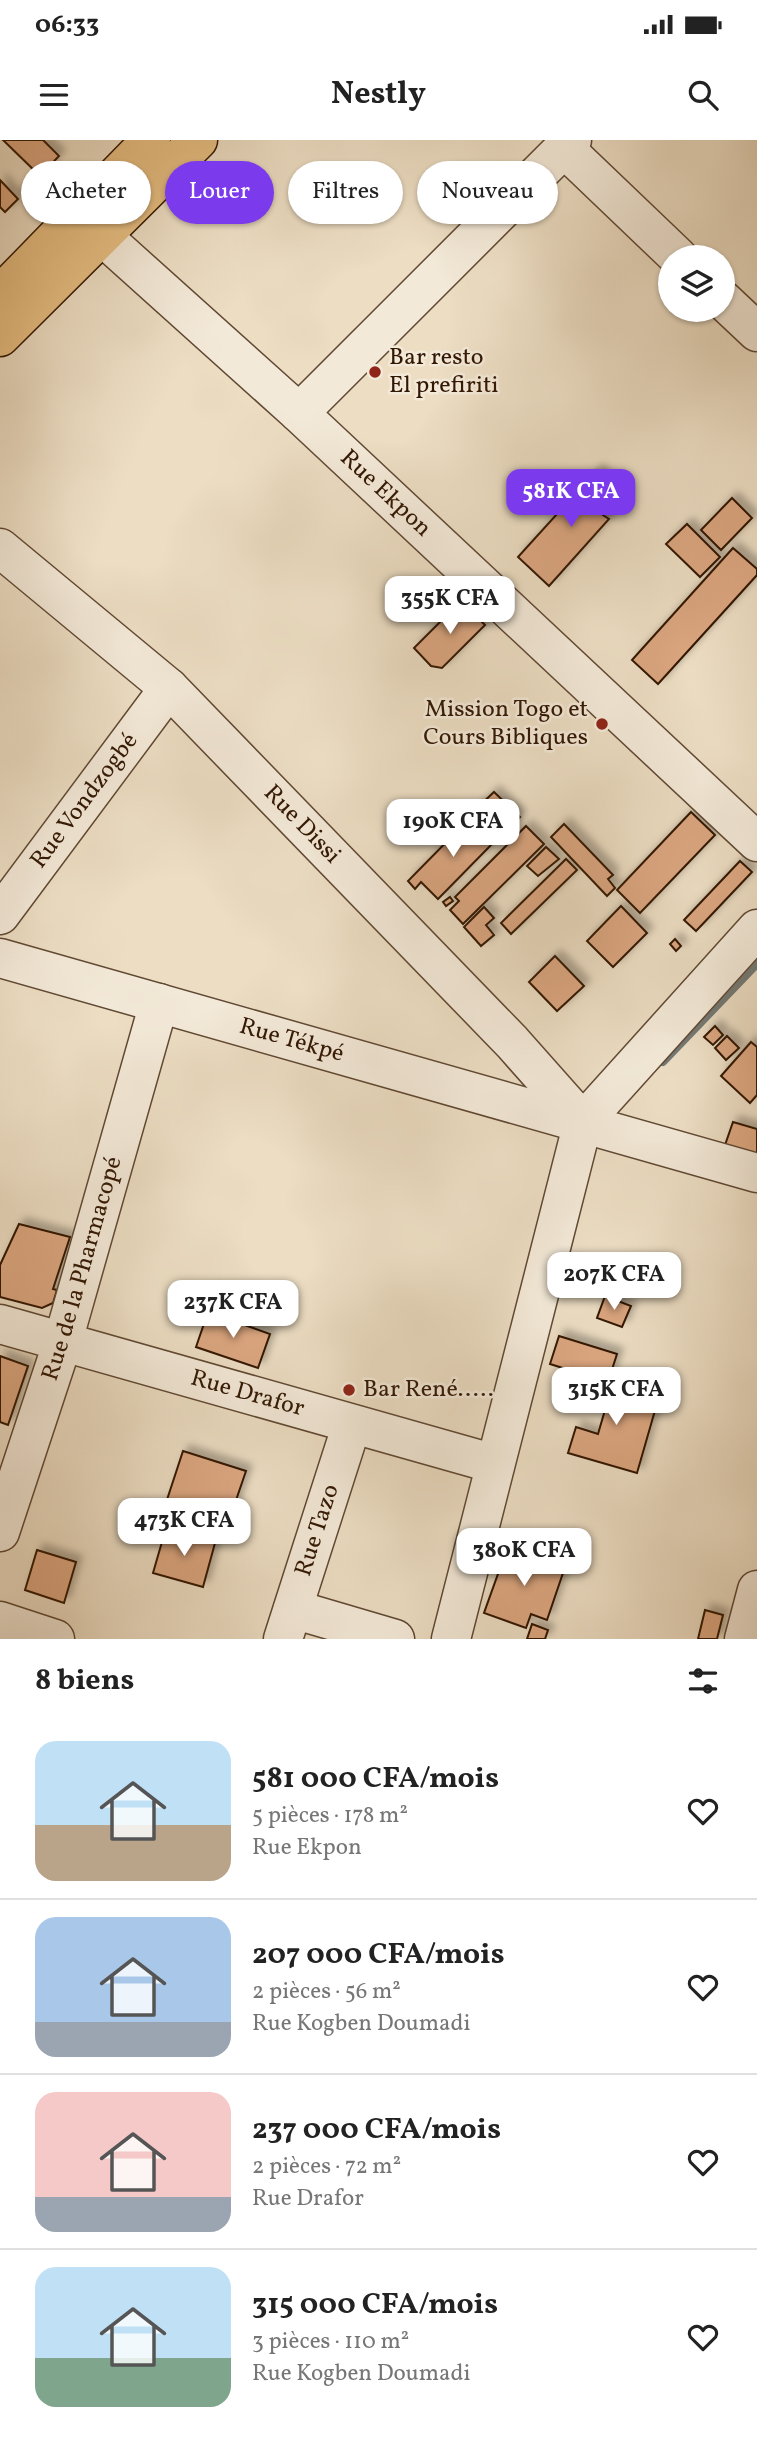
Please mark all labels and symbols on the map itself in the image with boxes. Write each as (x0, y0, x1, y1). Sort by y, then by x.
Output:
place label: Bar resto El prefiriti (389, 341, 499, 403)
marker: Bar resto El prefiriti (367, 364, 383, 380)
street label: Rue Ekpon (332, 442, 439, 545)
pin: 581K CFA (499, 470, 643, 529)
pin: 355K CFA (378, 576, 522, 636)
place label: Mission Togo et Cours Bibliques (423, 693, 588, 755)
marker: Mission Togo et Cours Bibliques (594, 716, 610, 732)
street label: Rue Vondzogbé (23, 726, 147, 876)
street label: Rue Dissi (255, 778, 348, 872)
pin: 190K CFA (381, 800, 525, 859)
street label: Rue Tékpé (235, 1010, 348, 1072)
street label: Rue de la Pharmacopé (34, 1153, 132, 1385)
pin: 207K CFA (542, 1252, 686, 1312)
pin: 237K CFA (161, 1280, 305, 1340)
street label: Rue Drafor (186, 1362, 308, 1426)
pin: 315K CFA (544, 1368, 688, 1427)
place label: Bar René..... (363, 1373, 494, 1407)
marker: Bar René..... (341, 1382, 357, 1398)
street label: Rue Tazo (287, 1480, 349, 1581)
pin: 473K CFA (112, 1498, 256, 1558)
pin: 380K CFA (452, 1528, 596, 1588)

